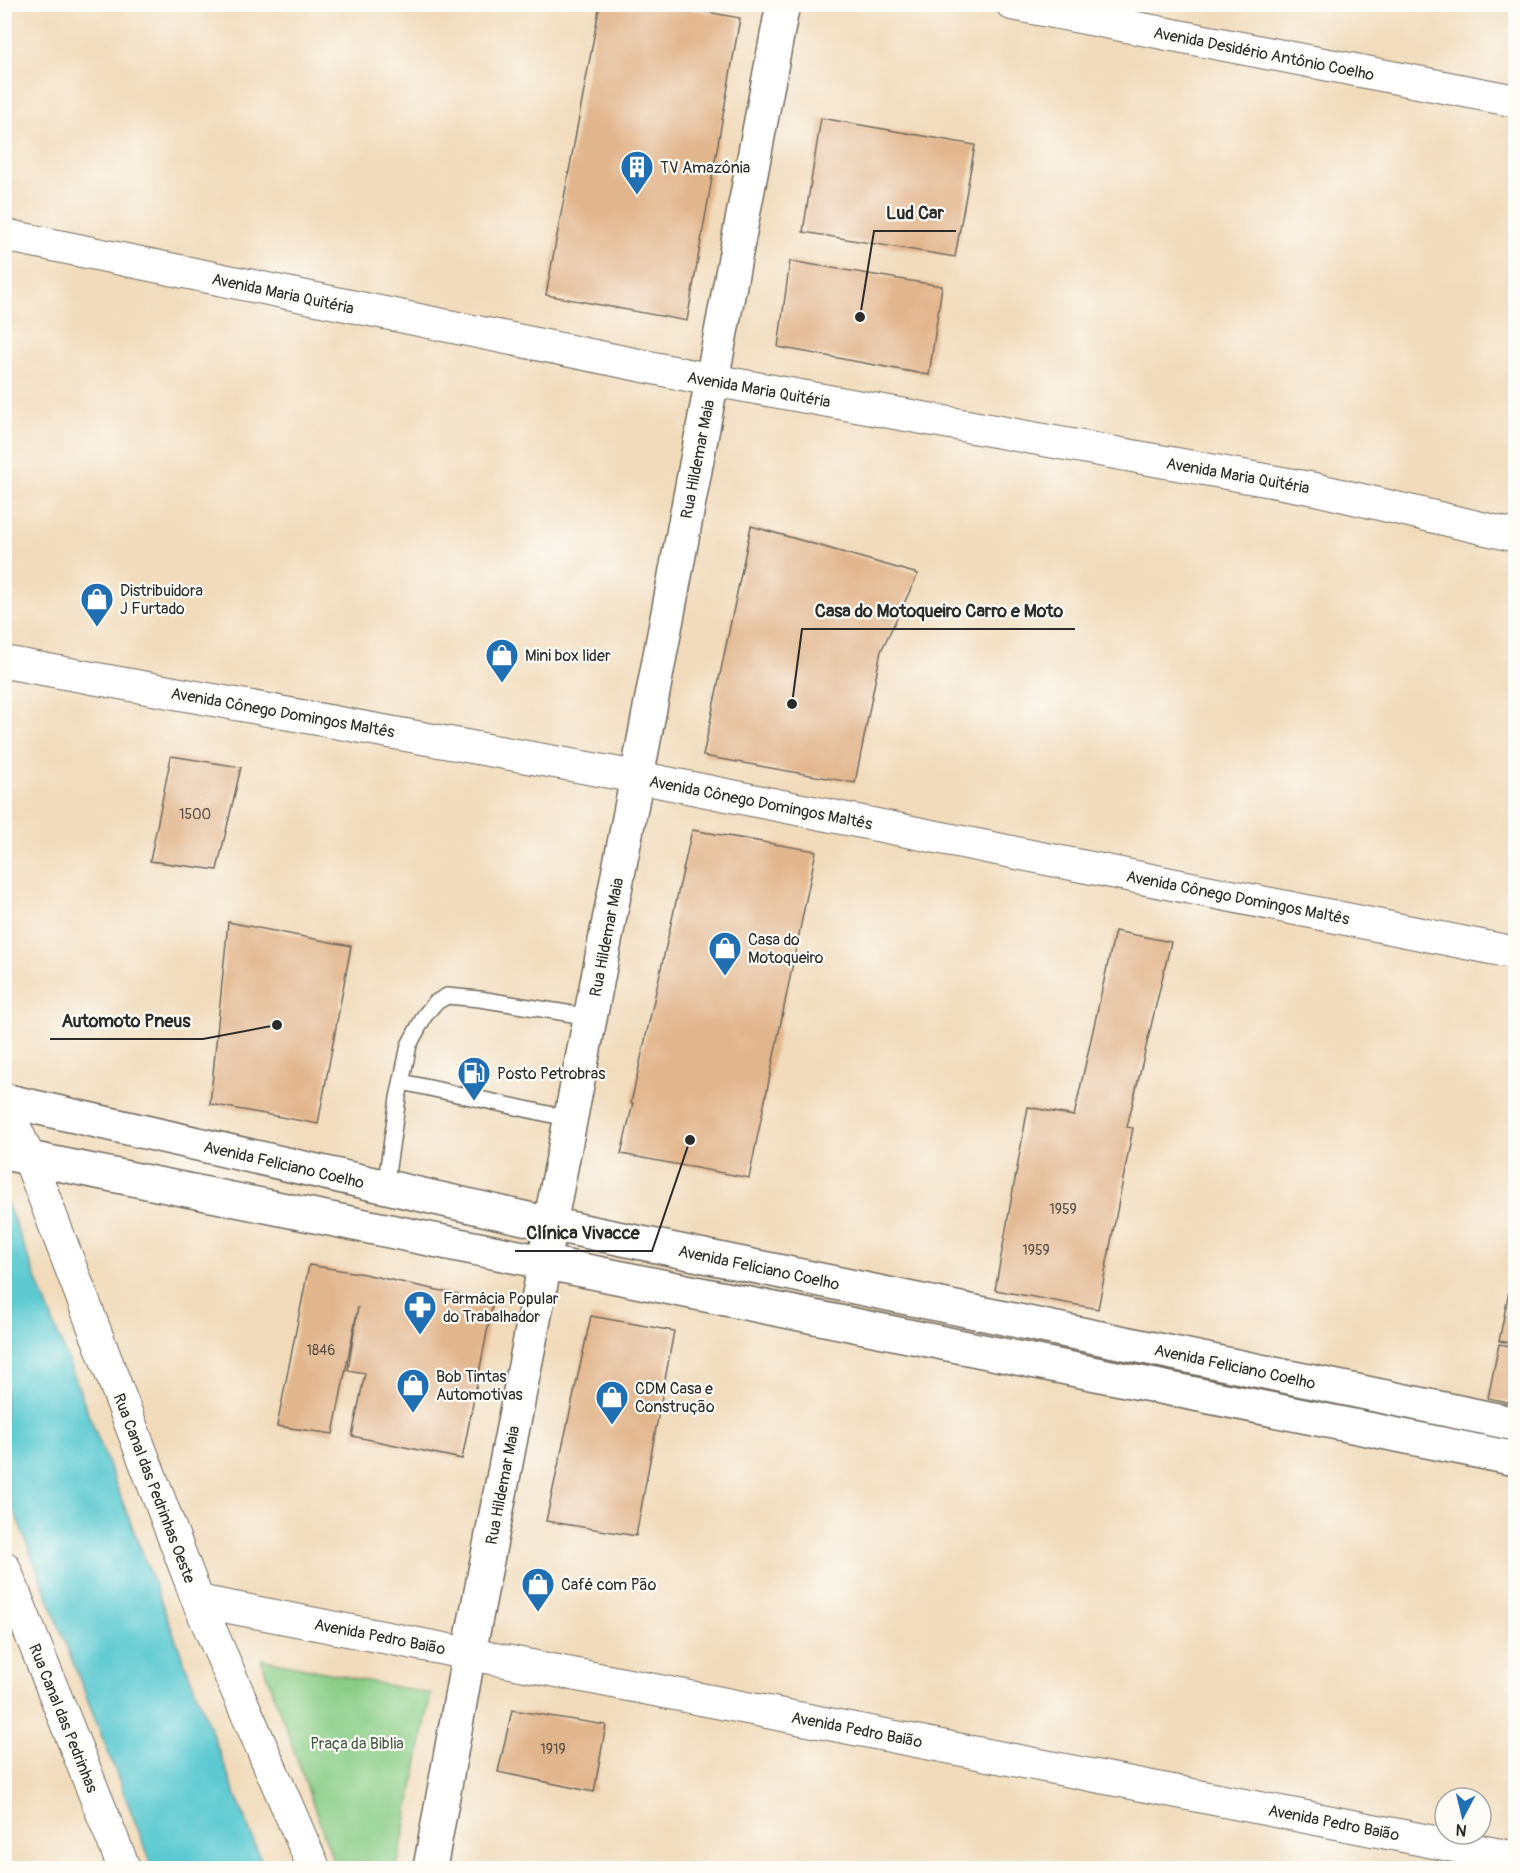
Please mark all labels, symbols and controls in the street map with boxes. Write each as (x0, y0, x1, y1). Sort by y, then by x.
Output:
street label: Avenida Desidério Antônio Coelho (1152, 23, 1376, 85)
building icon: TV Amazônia (619, 149, 655, 196)
place label: TV Amazônia (660, 158, 750, 178)
callout: Lud Car (874, 195, 956, 231)
text: Lud Car (886, 202, 944, 225)
street label: Avenida Maria Quitéria (210, 269, 356, 319)
street label: Avenida Maria Quitéria (686, 368, 832, 412)
street label: Rua Hildemar Maia (677, 398, 719, 520)
street label: Avenida Maria Quitéria (1165, 454, 1311, 498)
shop icon: Distribuidora J Furtado (79, 581, 115, 628)
place label: Distribuidora J Furtado (120, 581, 203, 619)
callout: Casa do Motoqueiro Carro e Moto (802, 593, 1075, 629)
text: Casa do Motoqueiro Carro e Moto (815, 600, 1064, 623)
shop icon: Mini box lider (484, 637, 520, 684)
place label: Mini box lider (525, 646, 611, 666)
street label: Avenida Cônego Domingos Maltês (169, 683, 396, 743)
street label: Avenida Cônego Domingos Maltês (648, 772, 874, 834)
house number: 1500 (179, 806, 211, 823)
street label: Avenida Cônego Domingos Maltês (1125, 867, 1351, 929)
street label: Rua Hildemar Maia (586, 876, 628, 998)
shop icon: Casa do Motoqueiro (707, 930, 743, 977)
place label: Casa do Motoqueiro (748, 930, 824, 968)
callout: Automoto Pneus (50, 1003, 203, 1039)
text: Automoto Pneus (62, 1010, 191, 1033)
fuel station icon: Posto Petrobras (456, 1055, 492, 1102)
place label: Posto Petrobras (497, 1064, 605, 1084)
street label: Avenida Feliciano Coelho (202, 1137, 366, 1193)
house number: 1959 (1049, 1201, 1077, 1218)
callout: Clínica Vivacce (515, 1215, 652, 1251)
text: Clínica Vivacce (526, 1222, 641, 1245)
street label: Avenida Feliciano Coelho (676, 1241, 842, 1295)
house number: 1959 (1022, 1242, 1050, 1259)
pharmacy icon: Farmácia Popular do Trabalhador (402, 1289, 438, 1336)
place label: Farmácia Popular do Trabalhador (443, 1289, 559, 1327)
street label: Avenida Feliciano Coelho (1152, 1340, 1318, 1394)
house number: 1846 (307, 1342, 335, 1359)
shop icon: Bob Tintas Automotivas (395, 1367, 431, 1414)
place label: Bob Tintas Automotivas (436, 1367, 523, 1405)
shop icon: CDM Casa e Construção (594, 1379, 630, 1426)
place label: CDM Casa e Construção (635, 1379, 715, 1417)
street label: Rua Canal das Pedrinhas Oeste (109, 1391, 200, 1586)
street label: Rua Hildemar Maia (482, 1424, 524, 1546)
shop icon: Café com Pão (520, 1566, 556, 1613)
place label: Café com Pão (561, 1575, 657, 1595)
street label: Avenida Pedro Baião (313, 1614, 447, 1660)
street label: Rua Canal das Pedrinhas (24, 1641, 102, 1796)
street label: Avenida Pedro Baião (790, 1707, 924, 1753)
park label: Praça da Biblia (310, 1734, 404, 1754)
house number: 1919 (540, 1741, 566, 1758)
north arrow (1433, 1786, 1493, 1846)
street label: Avenida Pedro Baião (1267, 1800, 1401, 1846)
text: N (1455, 1819, 1468, 1840)

